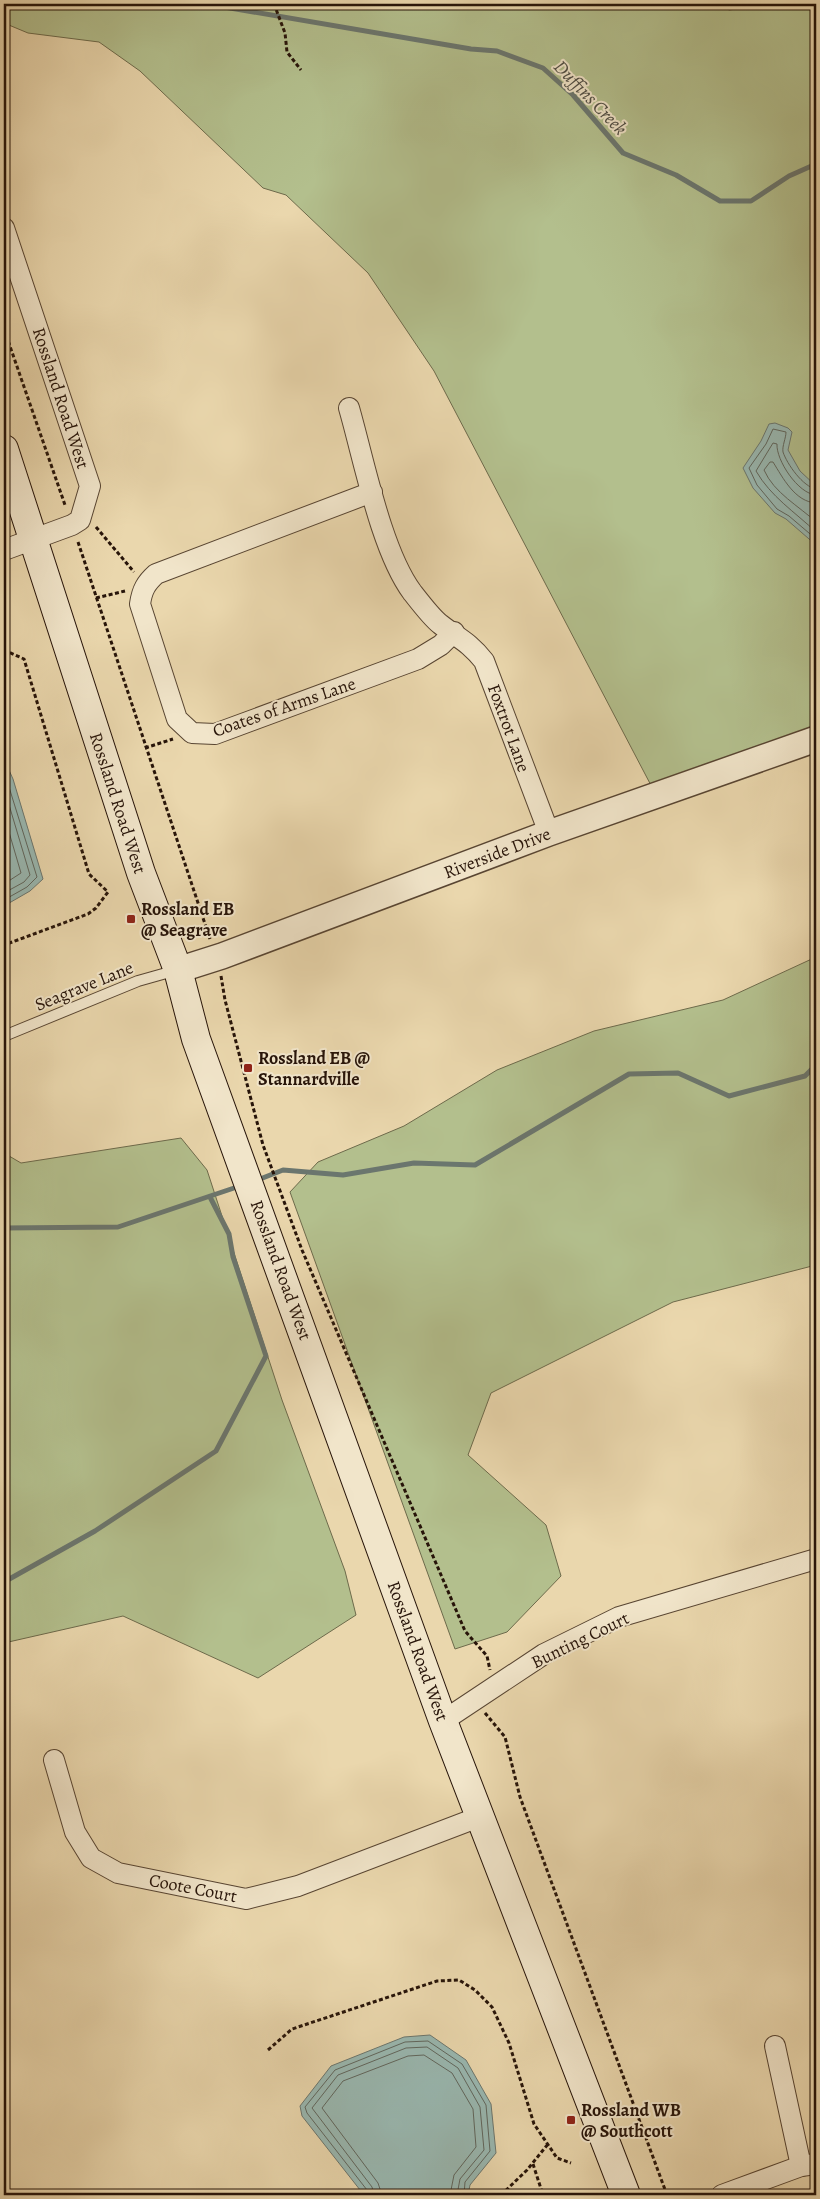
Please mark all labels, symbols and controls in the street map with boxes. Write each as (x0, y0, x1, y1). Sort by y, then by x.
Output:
water label: Duffins Creek (548, 54, 633, 141)
street label: Rossland Road West (27, 324, 95, 472)
street label: Coates of Arms Lane (209, 671, 359, 743)
street label: Foxtrot Lane (482, 681, 536, 775)
street label: Rossland Road West (84, 729, 152, 877)
street label: Riverside Drive (440, 822, 554, 884)
place label: Rossland EB @ Seagrave (141, 897, 234, 942)
marker: Rossland EB @ Seagrave (125, 913, 137, 925)
street label: Seagrave Lane (31, 955, 137, 1017)
place label: Rossland EB @ Stannardville (258, 1046, 370, 1091)
marker: Rossland EB @ Stannardville (242, 1062, 254, 1074)
street label: Rossland Road West (245, 1197, 318, 1343)
street label: Rossland Road West (382, 1578, 455, 1724)
street label: Bunting Court (527, 1606, 633, 1674)
street label: Coote Court (147, 1868, 239, 1908)
place label: Rossland WB @ Southcott (581, 2098, 681, 2143)
marker: Rossland WB @ Southcott (565, 2114, 577, 2126)

